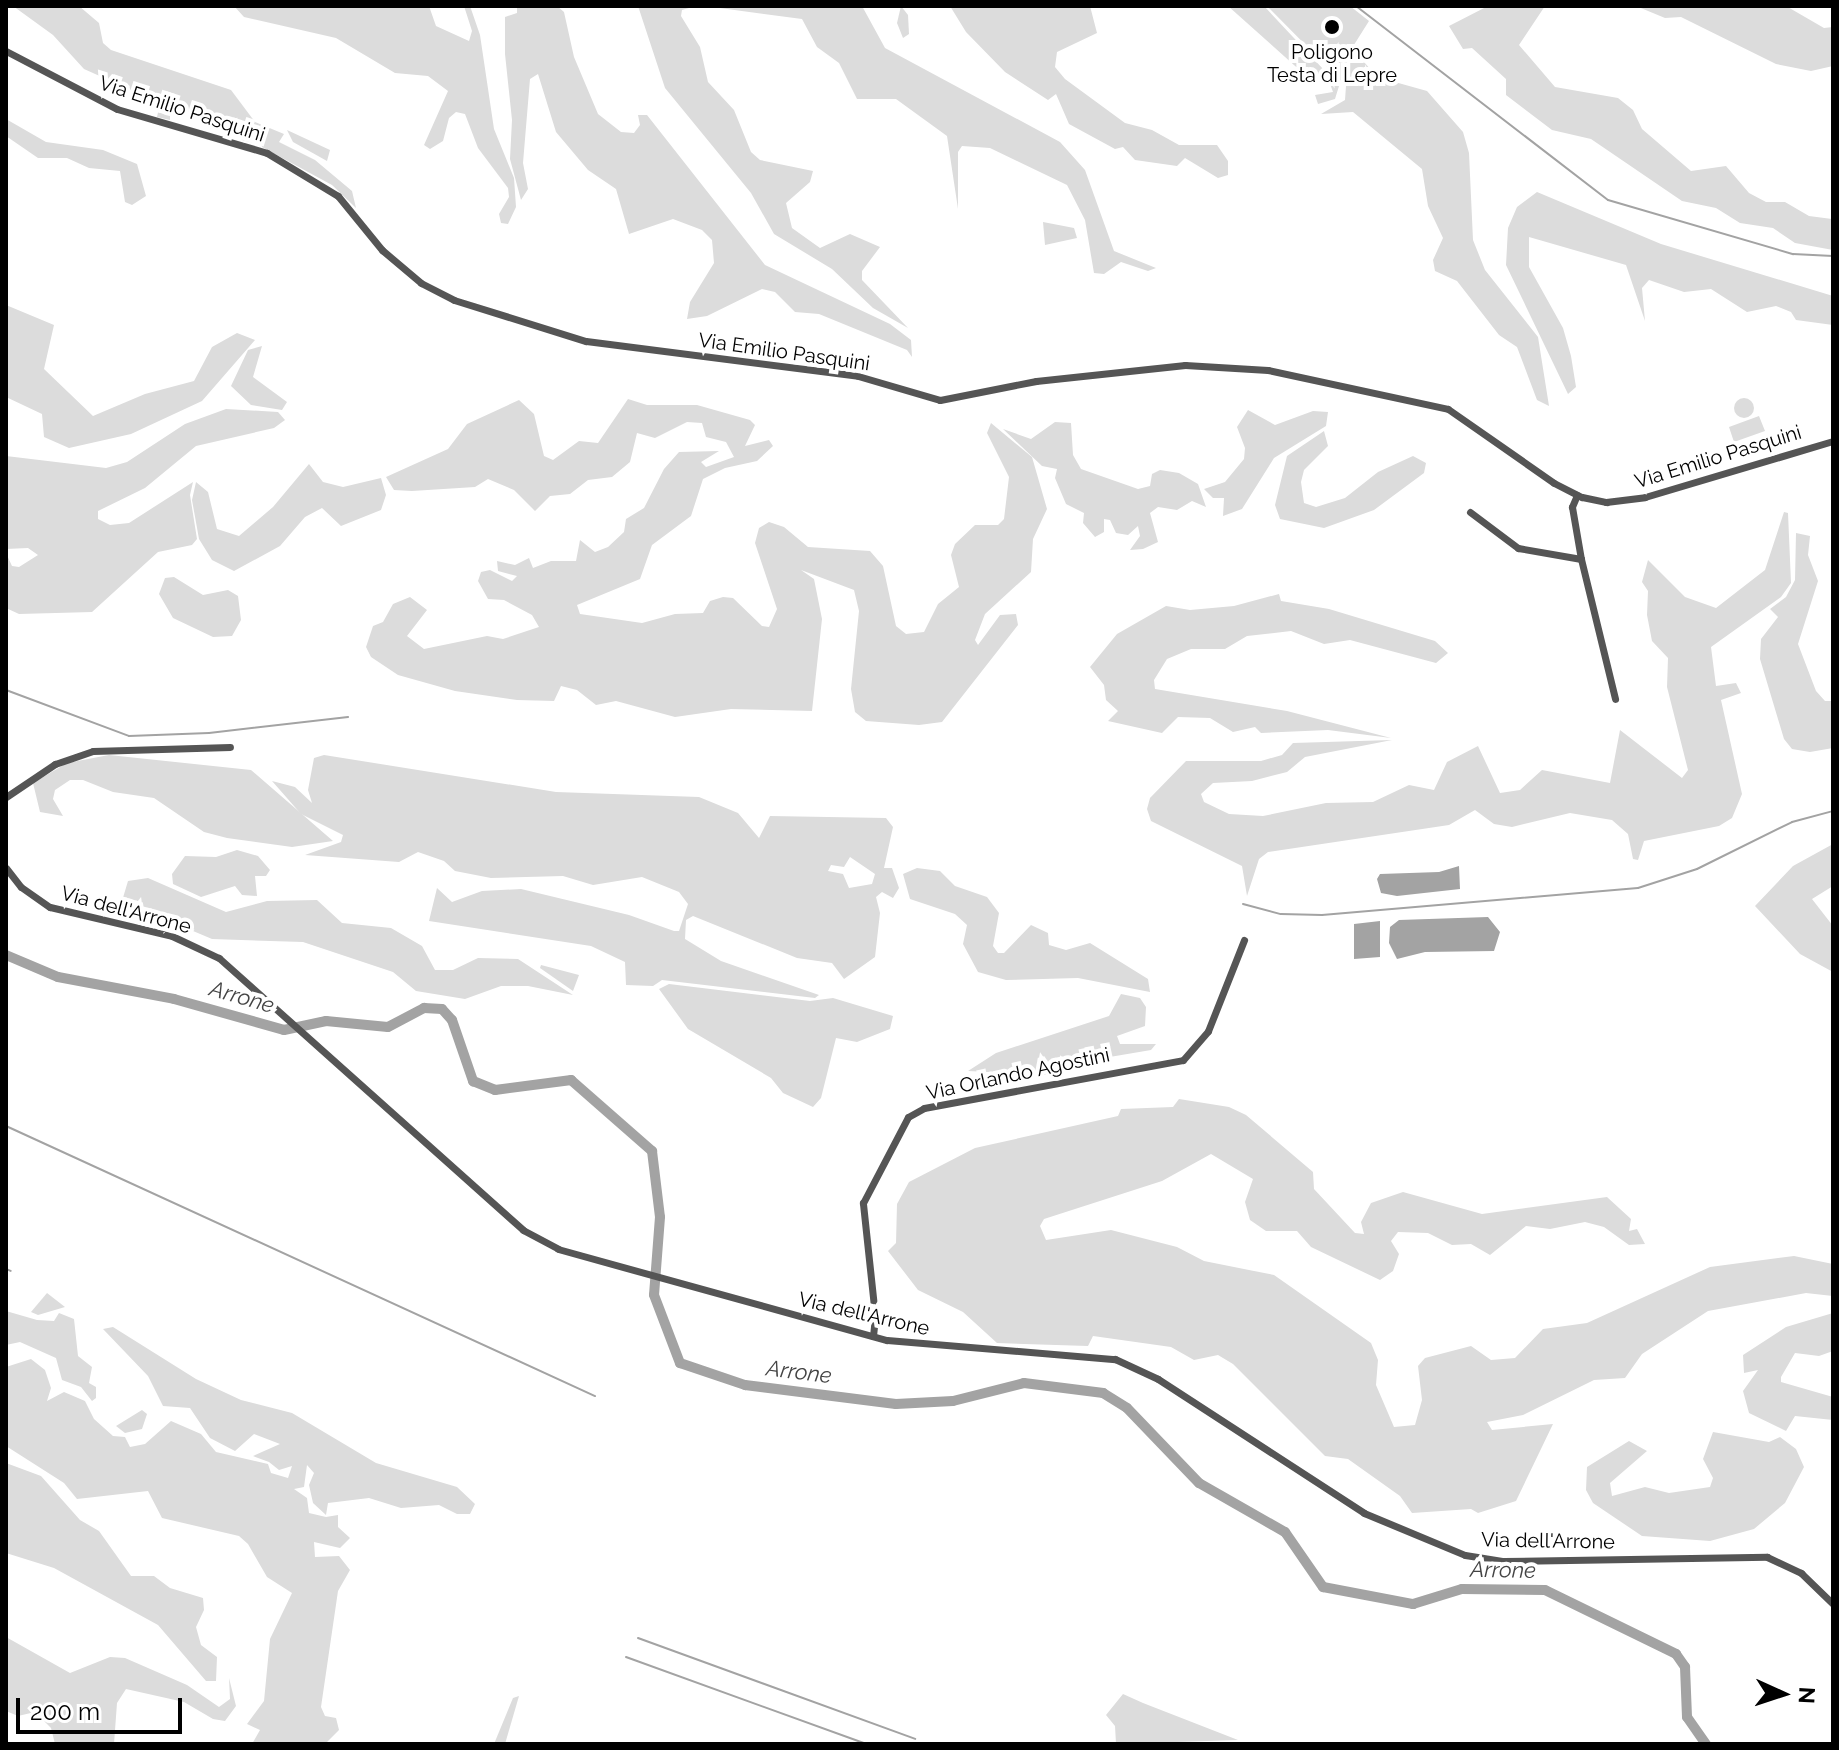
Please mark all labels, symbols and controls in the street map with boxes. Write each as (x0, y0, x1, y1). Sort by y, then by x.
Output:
marker: Poligono Testa di Lepre (1323, 18, 1341, 36)
place label: Poligono Testa di Lepre (1267, 40, 1397, 87)
street label: Via Emilio Pasquini (96, 71, 268, 147)
street label: Via Emilio Pasquini (697, 328, 871, 376)
street label: Via Emilio Pasquini (1632, 420, 1804, 494)
street label: Via dell'Arrone (58, 881, 194, 939)
water label: Arrone (207, 975, 277, 1019)
street label: Via Orlando Agostini (924, 1043, 1112, 1105)
street label: Via dell'Arrone (796, 1287, 932, 1341)
water label: Arrone (765, 1355, 833, 1389)
street label: Via dell'Arrone (1481, 1528, 1615, 1554)
water label: Arrone (1470, 1556, 1536, 1584)
north arrow (1743, 1654, 1823, 1734)
scale bar (20, 1682, 186, 1732)
text: N (1794, 1686, 1820, 1704)
text: 200 m (30, 1697, 100, 1726)

